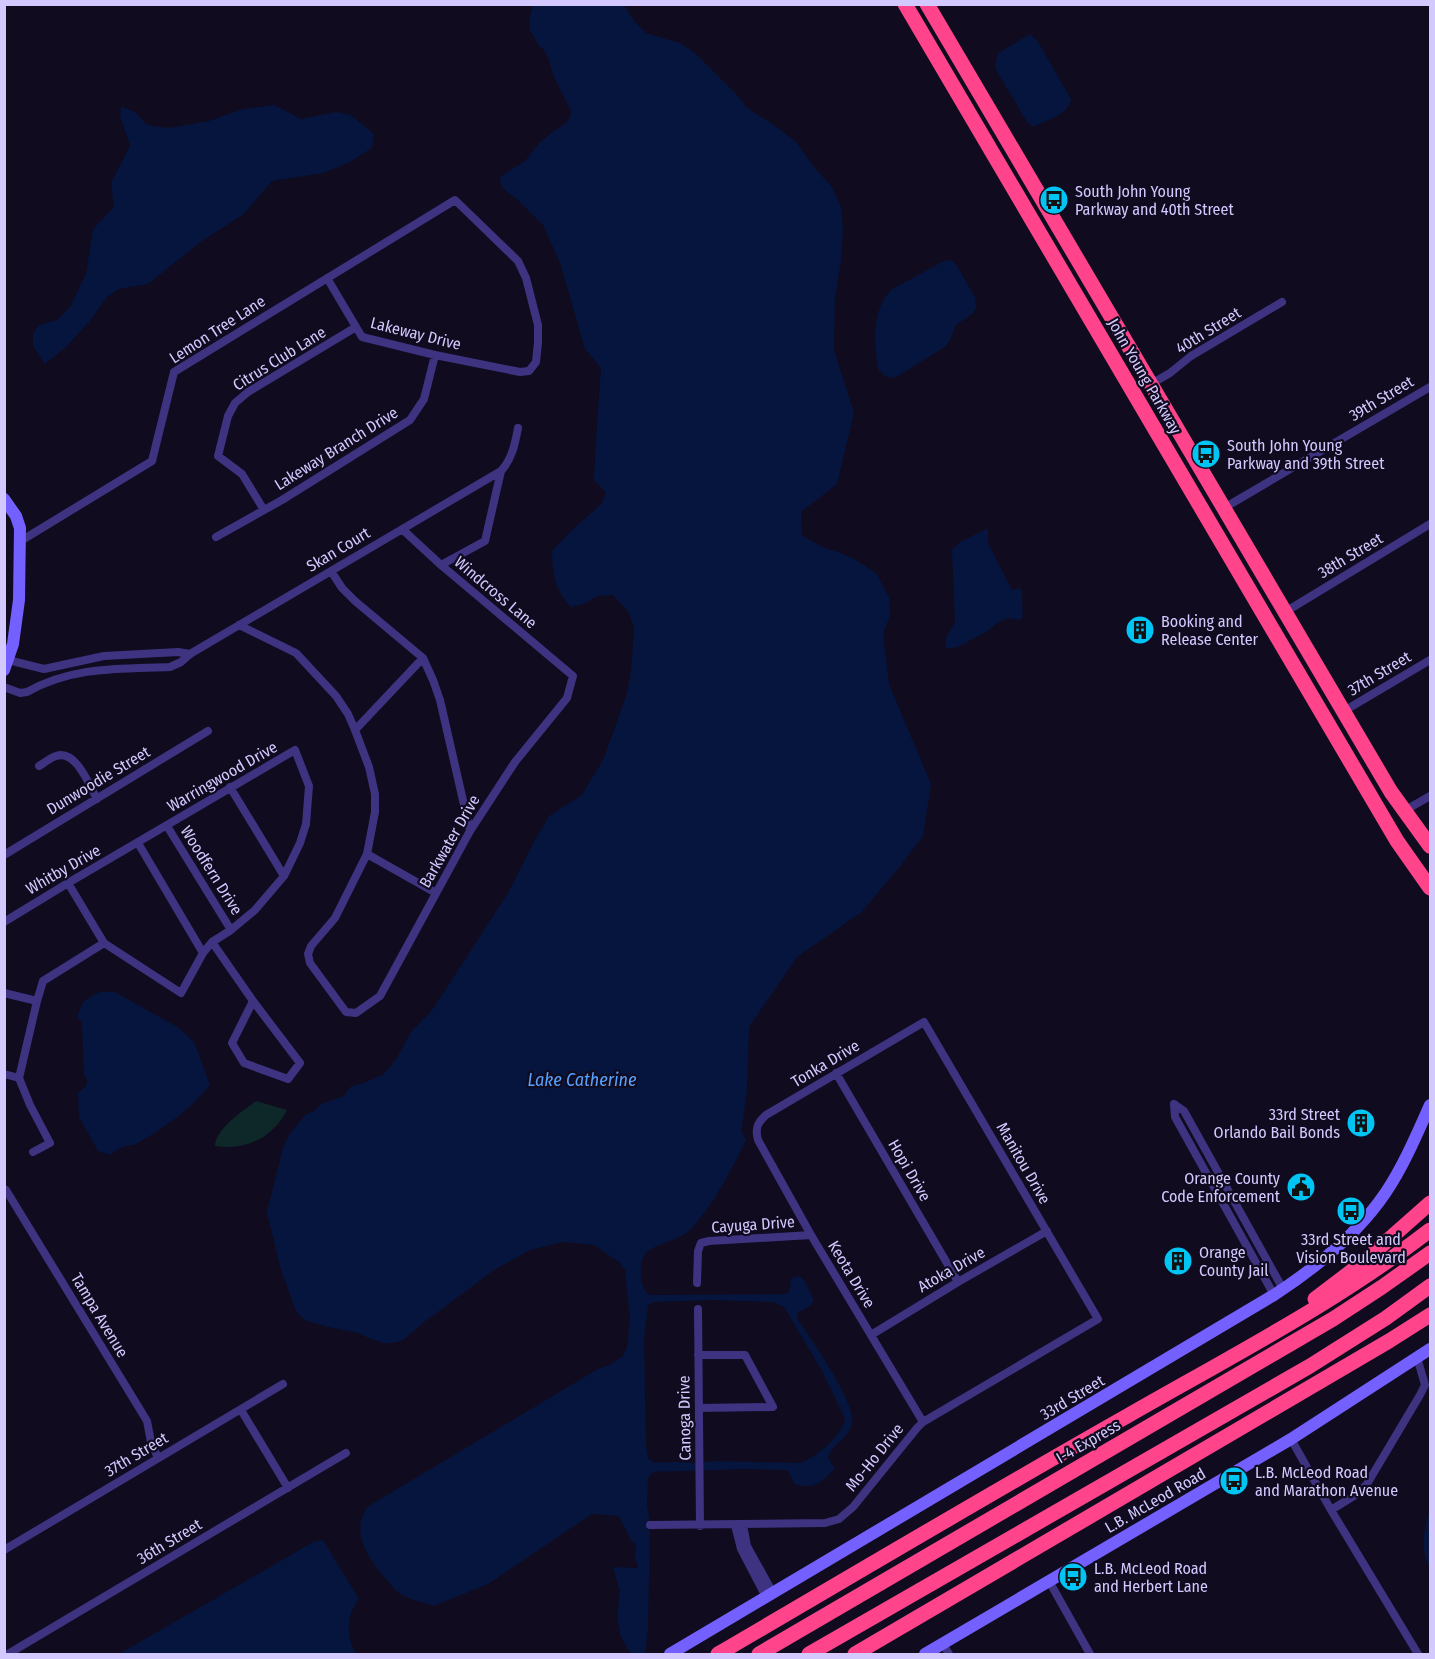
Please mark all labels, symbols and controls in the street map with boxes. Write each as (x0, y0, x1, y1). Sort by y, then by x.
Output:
place label: South John Young Parkway and 40th Street (1075, 182, 1234, 219)
bus stop icon: South John Young Parkway and 40th Street (1038, 184, 1070, 216)
street label: Lemon Tree Lane (166, 291, 269, 367)
street label: 40th Street (1172, 303, 1245, 358)
street label: Lakeway Drive (369, 313, 463, 354)
street label: John Young Parkway (1104, 315, 1186, 438)
street label: Citrus Club Lane (229, 322, 329, 395)
street label: 39th Street (1346, 371, 1417, 425)
street label: Lakeway Branch Drive (271, 403, 402, 494)
place label: South John Young Parkway and 39th Street (1227, 436, 1385, 473)
bus stop icon: South John Young Parkway and 39th Street (1190, 438, 1222, 470)
street label: Skan Court (303, 523, 374, 576)
street label: 38th Street (1315, 528, 1387, 582)
street label: Windcross Lane (451, 552, 541, 632)
place label: Booking and Release Center (1161, 612, 1259, 649)
building icon: Booking and Release Center (1124, 614, 1156, 646)
street label: 37th Street (1344, 647, 1415, 700)
street label: Warringwood Drive (164, 737, 281, 816)
street label: Dunwoodie Street (43, 742, 154, 819)
street label: Barkwater Drive (415, 791, 484, 891)
street label: Woodfern Drive (177, 822, 247, 918)
street label: Whitby Drive (23, 840, 104, 898)
street label: Tonka Drive (788, 1036, 863, 1091)
water label: Lake Catherine (527, 1069, 637, 1091)
place label: 33rd Street Orlando Bail Bonds (1214, 1105, 1341, 1142)
building icon: 33rd Street Orlando Bail Bonds (1345, 1107, 1377, 1139)
street label: Manitou Drive (993, 1119, 1055, 1208)
street label: Hopi Drive (884, 1136, 935, 1205)
place label: Orange County Code Enforcement (1161, 1169, 1281, 1206)
public building icon: Orange County Code Enforcement (1285, 1171, 1317, 1203)
bus stop icon: 33rd Street and Vision Boulevard (1335, 1195, 1367, 1227)
street label: Cayuga Drive (711, 1212, 796, 1237)
place label: 33rd Street and Vision Boulevard (1296, 1230, 1406, 1267)
street label: Keota Drive (824, 1237, 879, 1311)
street label: Atoka Drive (914, 1243, 988, 1296)
place label: Orange County Jail (1199, 1243, 1269, 1280)
building icon: Orange County Jail (1162, 1245, 1194, 1277)
street label: Tampa Avenue (67, 1270, 132, 1361)
street label: 33rd Street (1037, 1371, 1108, 1424)
street label: Canoga Drive (674, 1375, 695, 1461)
street label: I-4 Express (1053, 1415, 1124, 1467)
street label: Mo-Ho Drive (841, 1420, 907, 1495)
street label: 37th Street (101, 1428, 172, 1481)
place label: L.B. McLeod Road and Marathon Avenue (1255, 1463, 1398, 1500)
street label: L.B. McLeod Road (1101, 1464, 1209, 1537)
bus stop icon: L.B. McLeod Road and Marathon Avenue (1218, 1465, 1250, 1497)
street label: 36th Street (134, 1514, 206, 1568)
place label: L.B. McLeod Road and Herbert Lane (1094, 1559, 1208, 1596)
bus stop icon: L.B. McLeod Road and Herbert Lane (1057, 1561, 1089, 1593)

